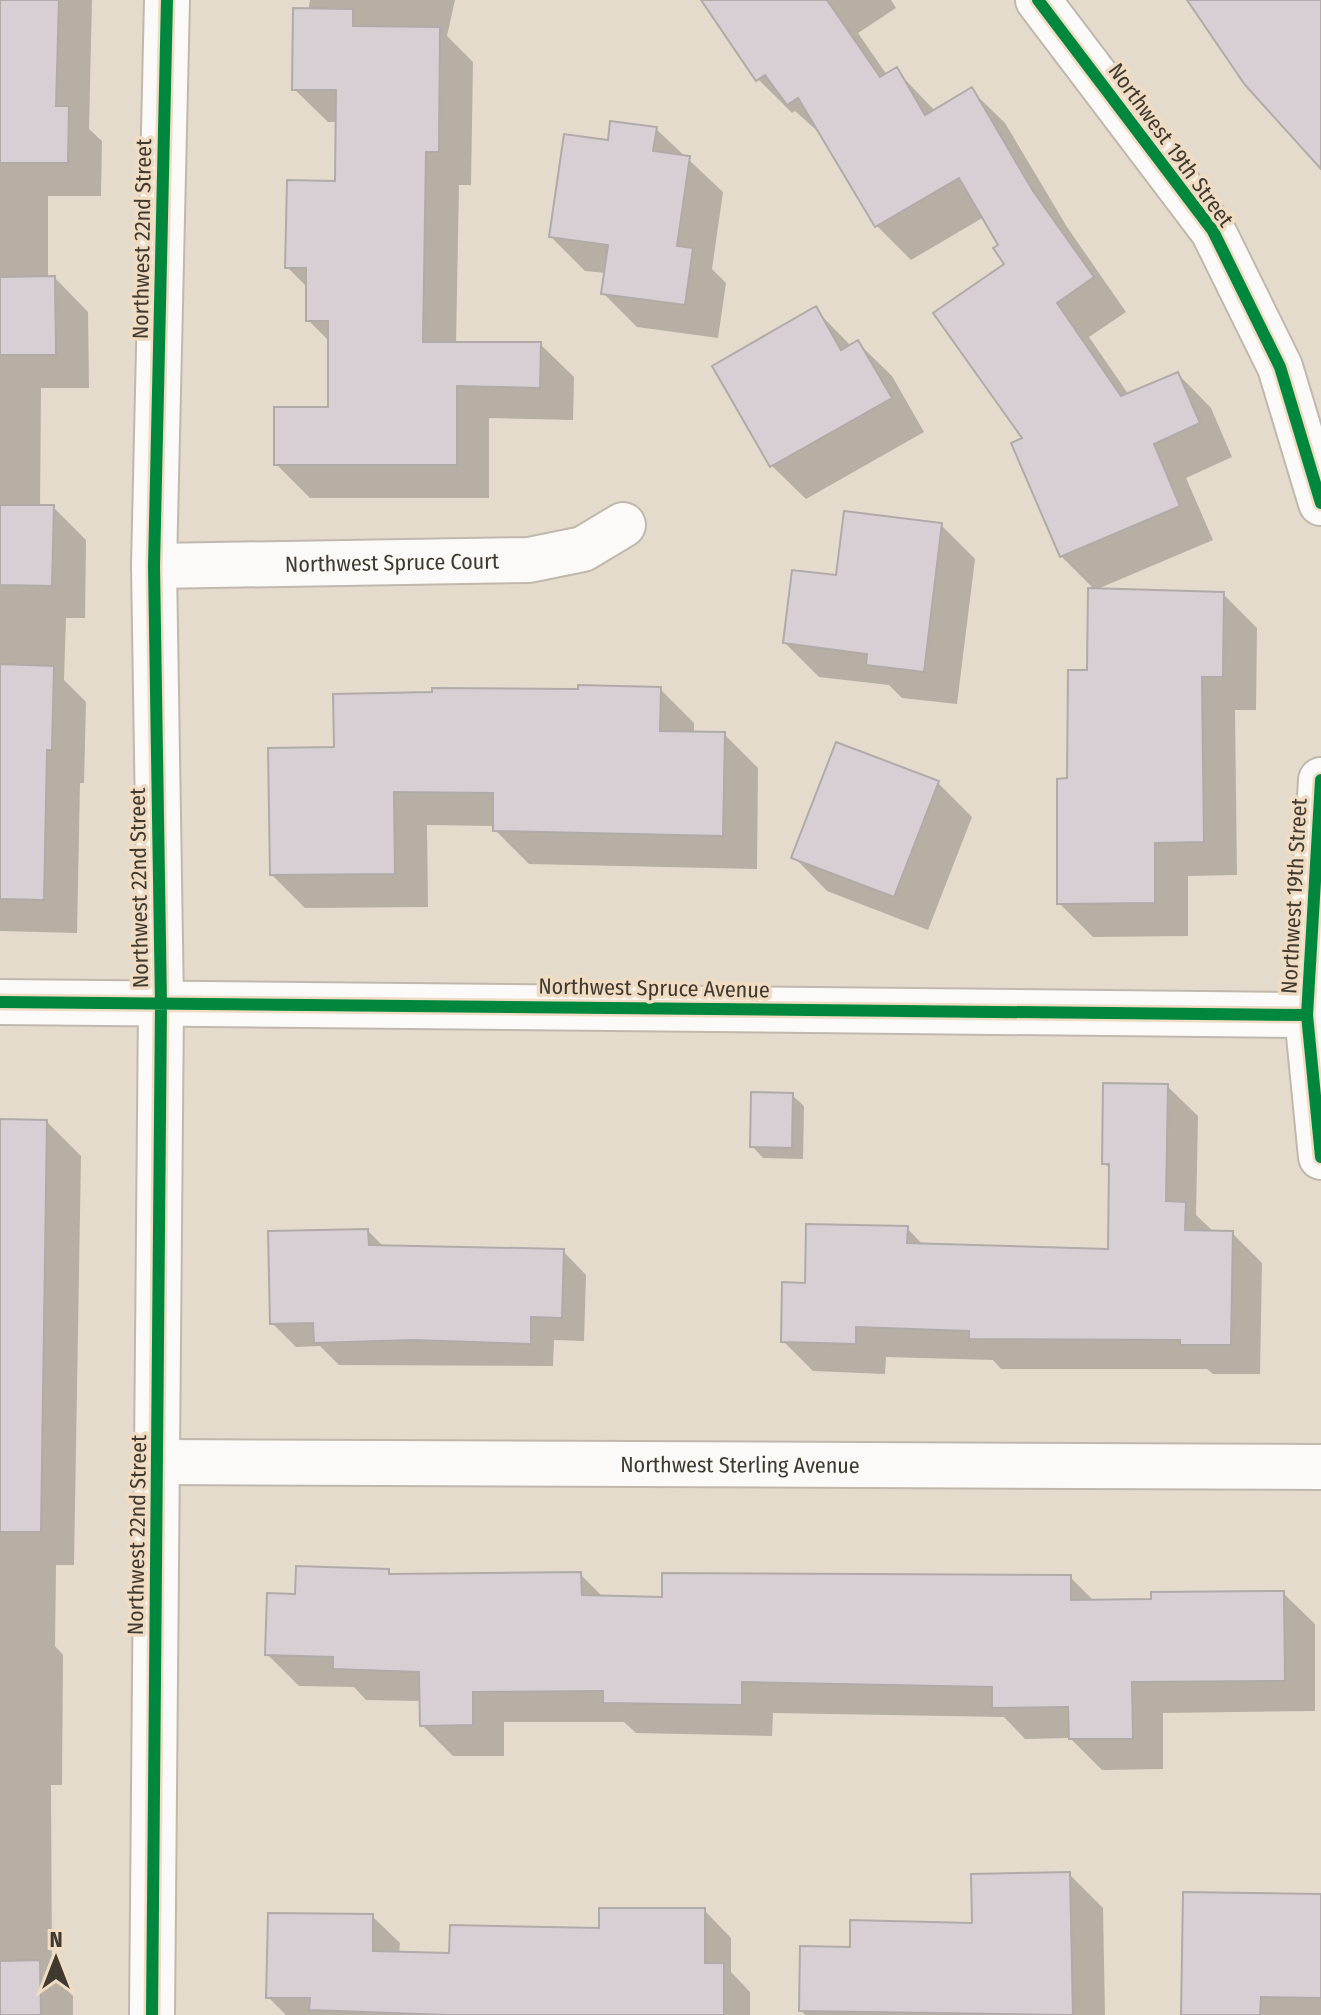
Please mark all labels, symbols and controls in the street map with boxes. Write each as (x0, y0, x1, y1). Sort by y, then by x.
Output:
street label: Northwest 19th Street (1103, 58, 1240, 233)
street label: Northwest 22nd Street (127, 138, 157, 339)
street label: Northwest Spruce Court (285, 547, 500, 577)
street label: Northwest 22nd Street (124, 787, 154, 988)
street label: Northwest 19th Street (1275, 797, 1313, 994)
street label: Northwest Spruce Avenue (538, 972, 770, 1004)
street label: Northwest 22nd Street (122, 1434, 152, 1635)
street label: Northwest Sterling Avenue (620, 1450, 860, 1479)
north arrow (16, 1919, 96, 1999)
text: N (49, 1926, 63, 1953)

